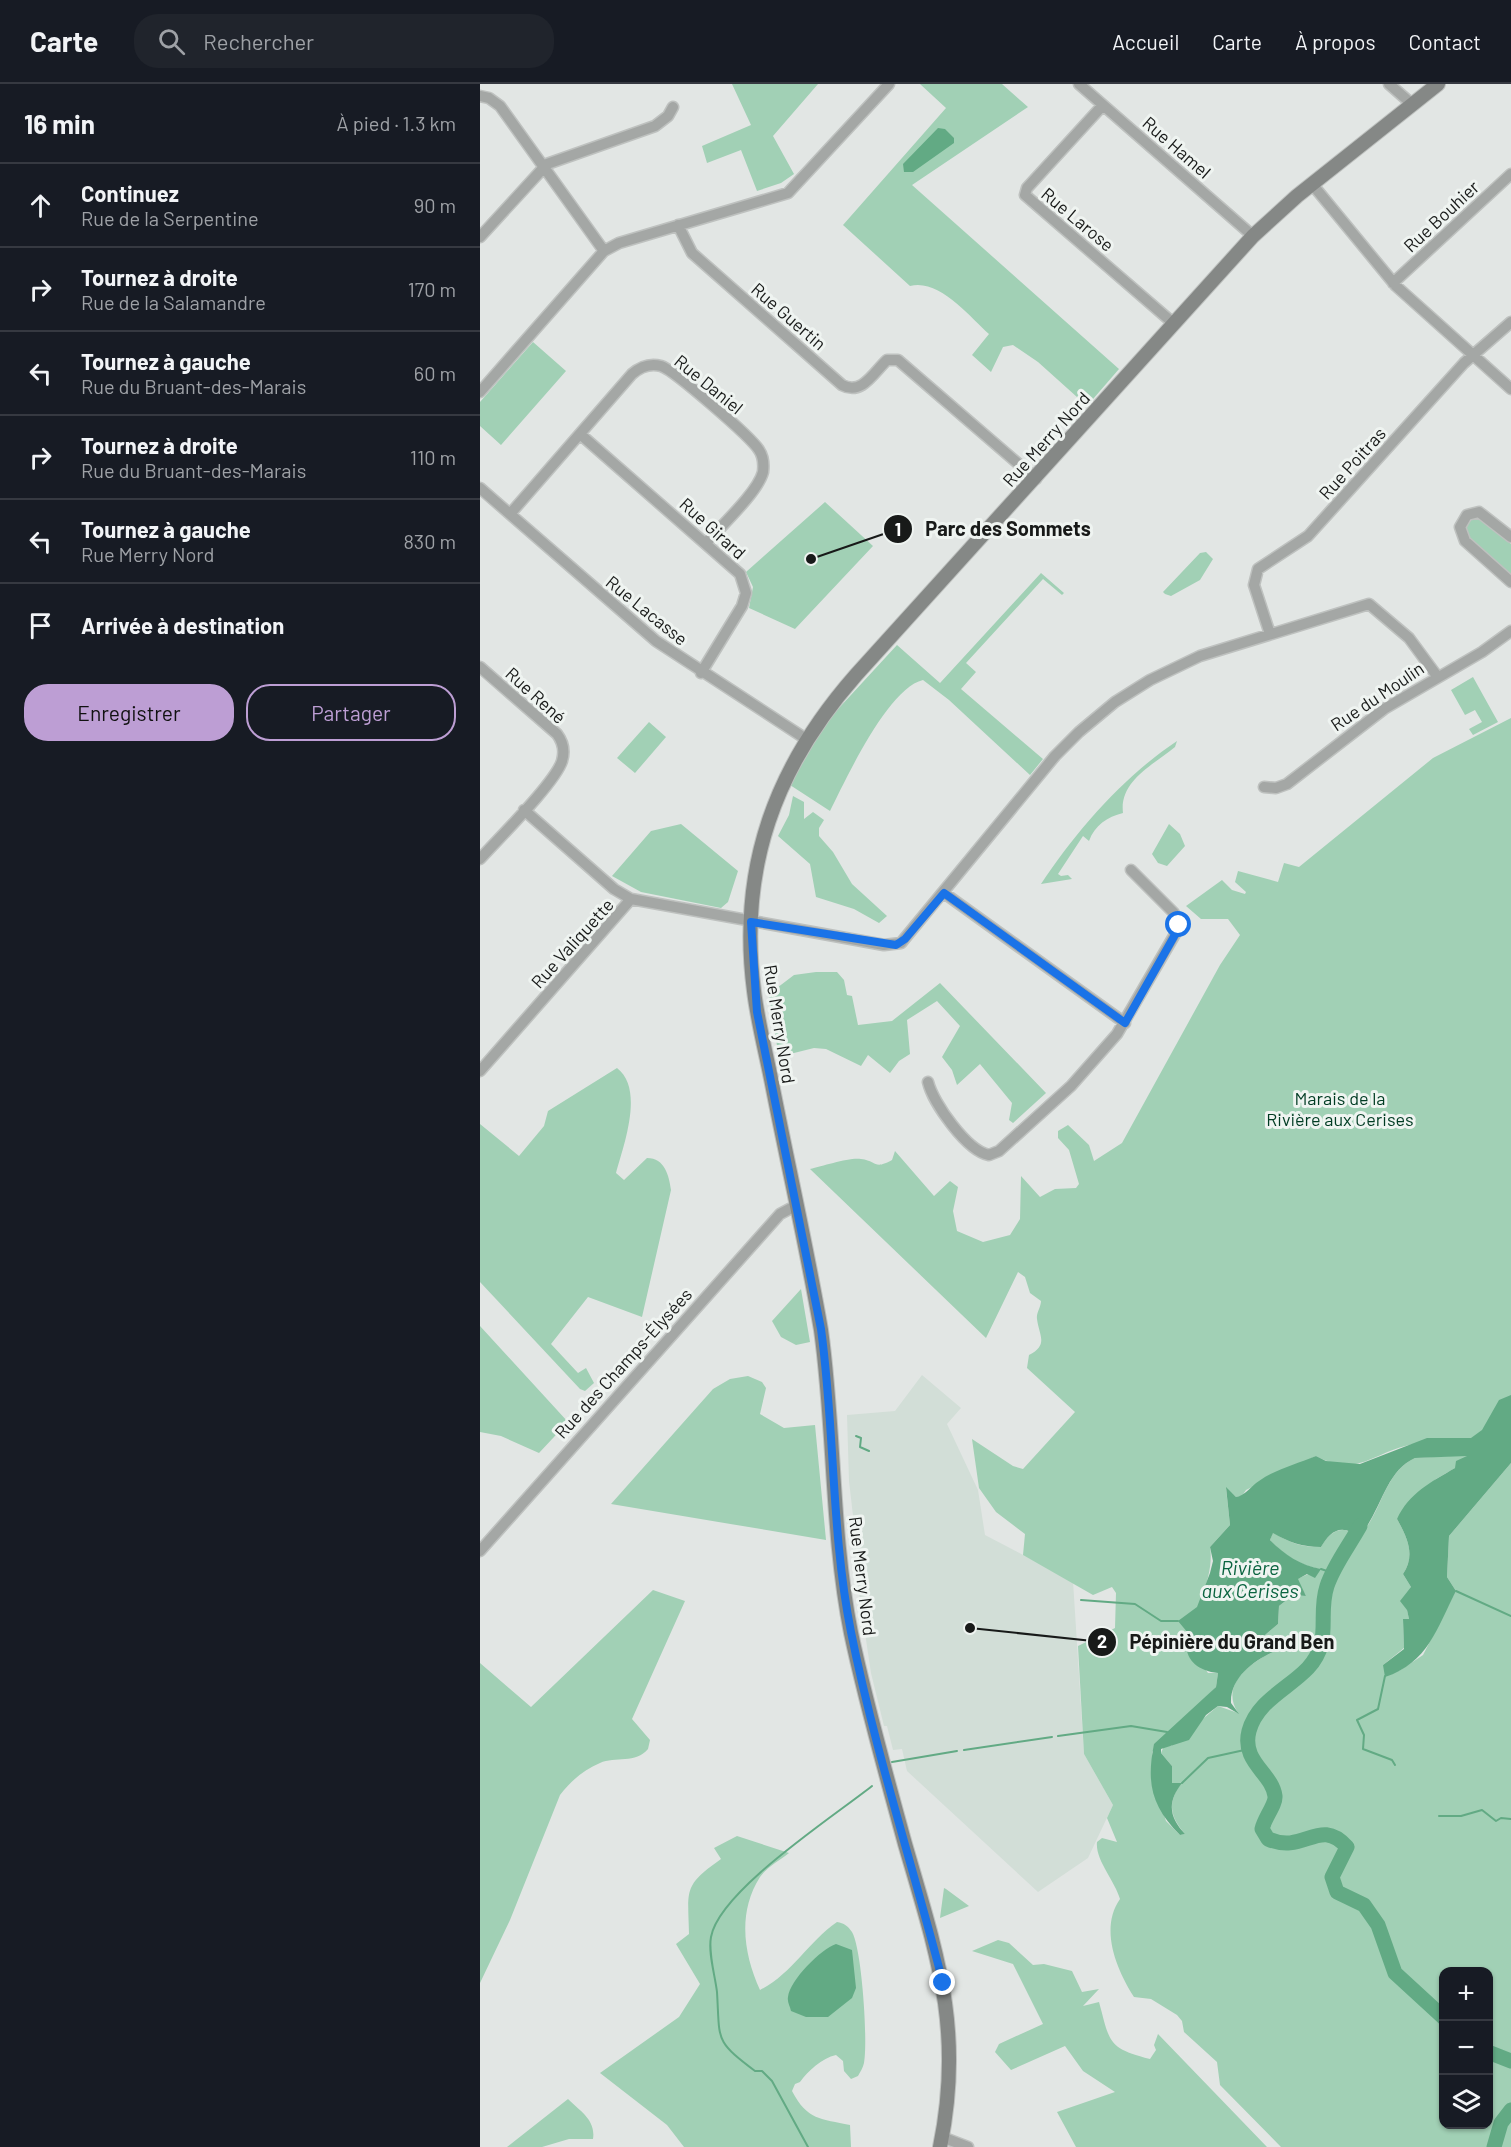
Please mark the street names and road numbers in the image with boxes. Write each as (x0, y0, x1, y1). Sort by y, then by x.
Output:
street label: Rue Hamel (1138, 111, 1216, 183)
street label: Rue Bouhier (1399, 175, 1484, 256)
street label: Rue Larose (1037, 182, 1119, 256)
street label: Rue Guertin (747, 278, 831, 354)
street label: Rue Daniel (670, 350, 748, 418)
street label: Rue Merry Nord (998, 387, 1094, 491)
street label: Rue Poitras (1314, 422, 1390, 504)
street label: Rue Girard (675, 493, 751, 563)
street label: Rue Lacasse (602, 570, 692, 650)
street label: Rue du Moulin (1326, 657, 1428, 735)
street label: Rue René (501, 662, 571, 728)
street label: Rue Valiquette (526, 894, 618, 992)
street label: Rue Merry Nord (760, 963, 800, 1085)
street label: Rue des Champs-Élysées (550, 1283, 696, 1443)
street label: Rue Merry Nord (845, 1515, 881, 1637)

